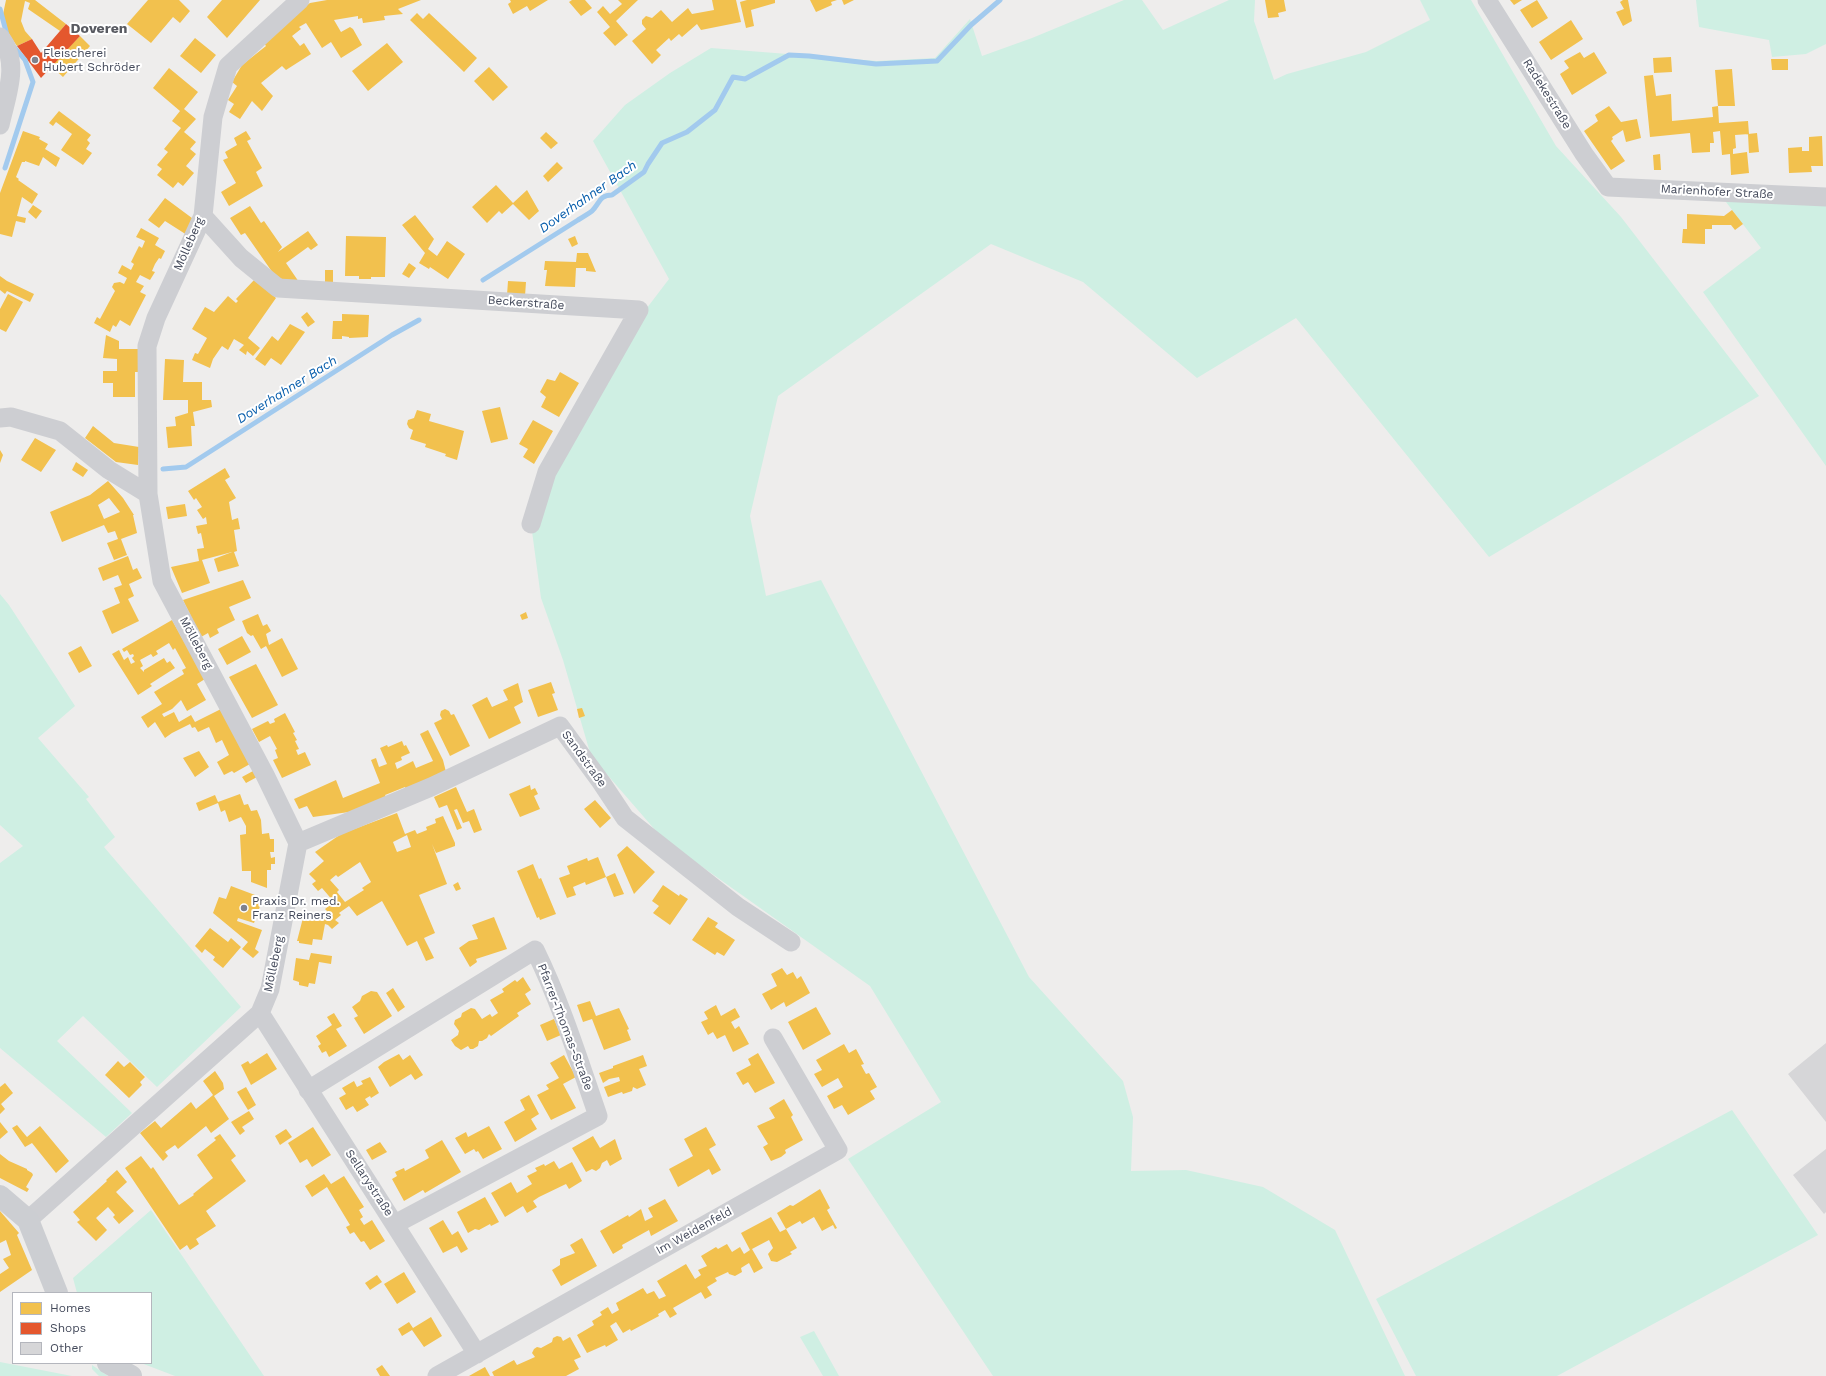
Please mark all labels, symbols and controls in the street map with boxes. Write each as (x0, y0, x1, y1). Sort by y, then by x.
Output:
district label: Doveren (71, 21, 127, 37)
place label: Fleischerei Hubert Schröder (43, 46, 140, 74)
marker: Fleischerei Hubert Schröder (30, 55, 40, 65)
street label: Radekestraße (1520, 56, 1574, 132)
water label: Doverhahner Bach (536, 158, 640, 236)
street label: Marienhofer Straße (1660, 182, 1774, 202)
street label: Mölleberg (171, 215, 207, 273)
street label: Beckerstraße (487, 293, 565, 313)
water label: Doverhahner Bach (234, 353, 340, 427)
street label: Mölleberg (176, 614, 216, 672)
street label: Sandstraße (559, 728, 609, 790)
place label: Praxis Dr. med. Franz Reiners (252, 894, 340, 922)
marker: Praxis Dr. med. Franz Reiners (239, 903, 249, 913)
street label: Mölleberg (261, 935, 287, 993)
street label: Pfarrer-Thomas-Straße (534, 962, 596, 1092)
street label: Sellarystraße (342, 1147, 396, 1219)
street label: Im Weidenfeld (653, 1204, 735, 1258)
legend (12, 1292, 152, 1364)
text: Homes (50, 1301, 91, 1315)
text: Shops (50, 1321, 86, 1335)
text: Other (50, 1341, 83, 1355)

